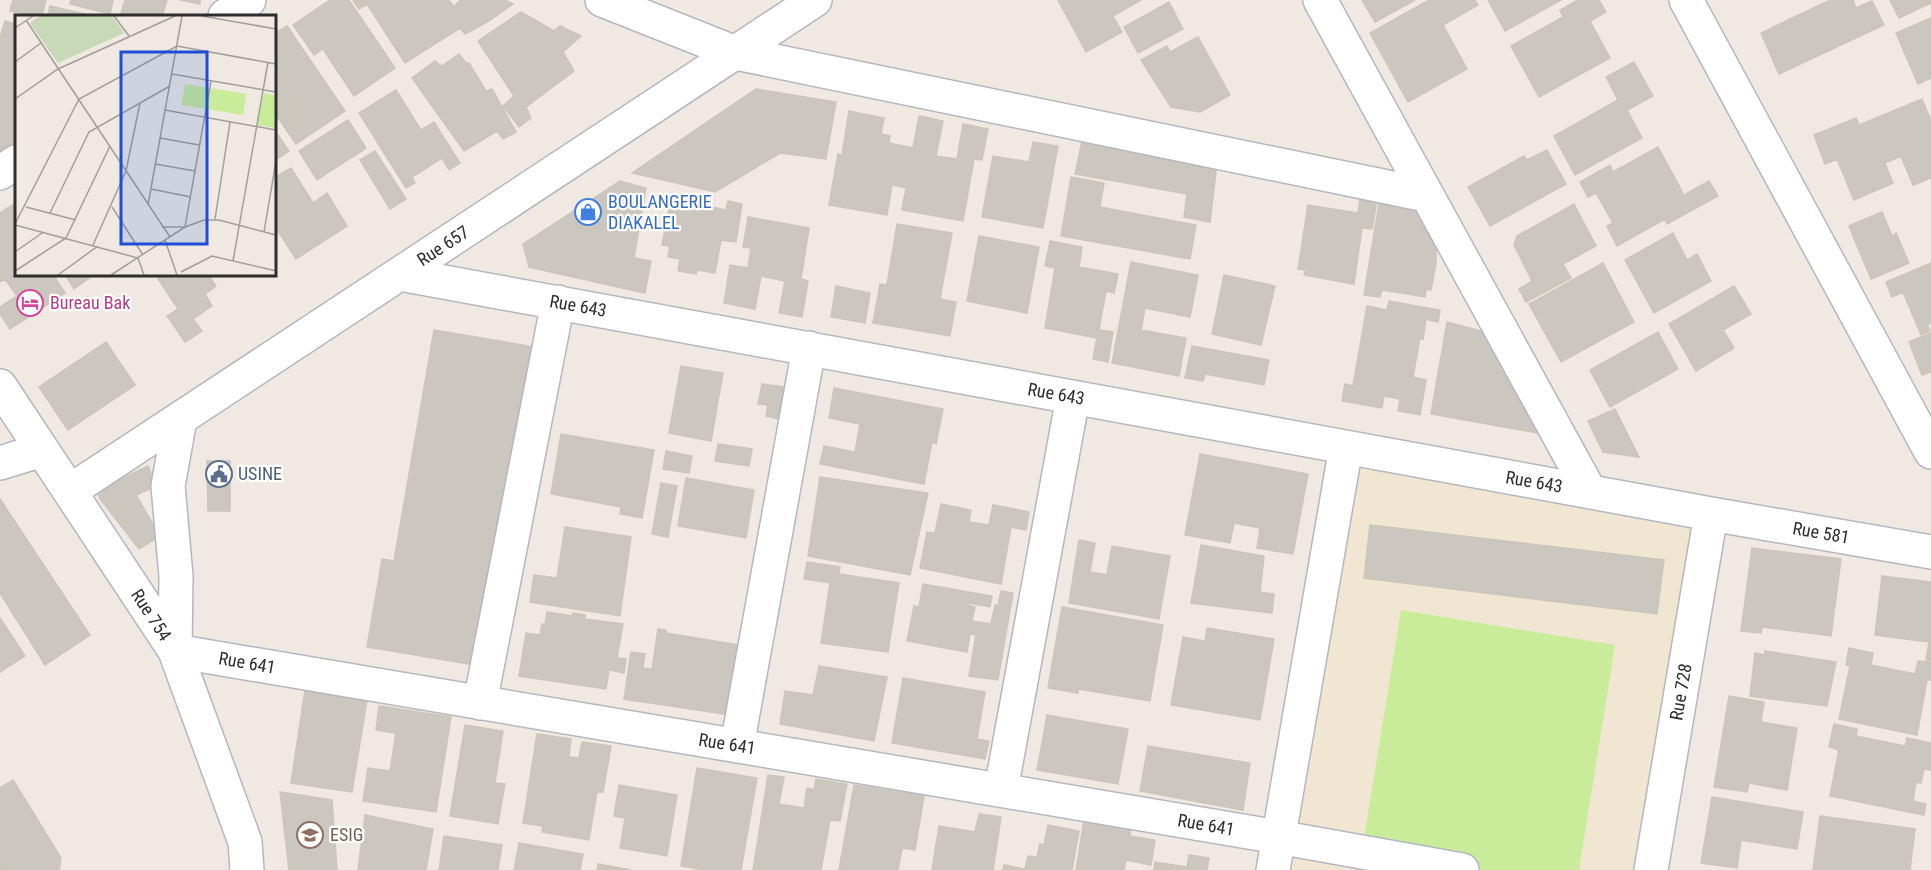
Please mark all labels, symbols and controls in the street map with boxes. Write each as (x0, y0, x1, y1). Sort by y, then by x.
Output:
inset map (15, 15, 276, 276)
place label: BOULANGERIE DIAKALEL (608, 191, 712, 233)
shop icon: BOULANGERIE DIAKALEL (573, 197, 603, 227)
street label: Rue 657 (413, 221, 473, 270)
hotel icon: Bureau Bak (15, 288, 45, 318)
street label: Rue 643 (548, 290, 608, 321)
place label: Bureau Bak (50, 292, 130, 313)
street label: Rue 643 (1026, 378, 1086, 409)
public building icon: USINE (204, 459, 234, 489)
place label: USINE (238, 463, 282, 484)
street label: Rue 643 (1504, 466, 1564, 497)
street label: Rue 581 (1791, 517, 1851, 548)
street label: Rue 754 (127, 585, 176, 645)
street label: Rue 641 (217, 647, 277, 678)
street label: Rue 728 (1665, 662, 1696, 722)
street label: Rue 641 (697, 729, 757, 758)
street label: Rue 641 (1176, 809, 1236, 840)
school or university icon: ESIG (295, 820, 325, 850)
place label: ESIG (330, 824, 363, 845)

